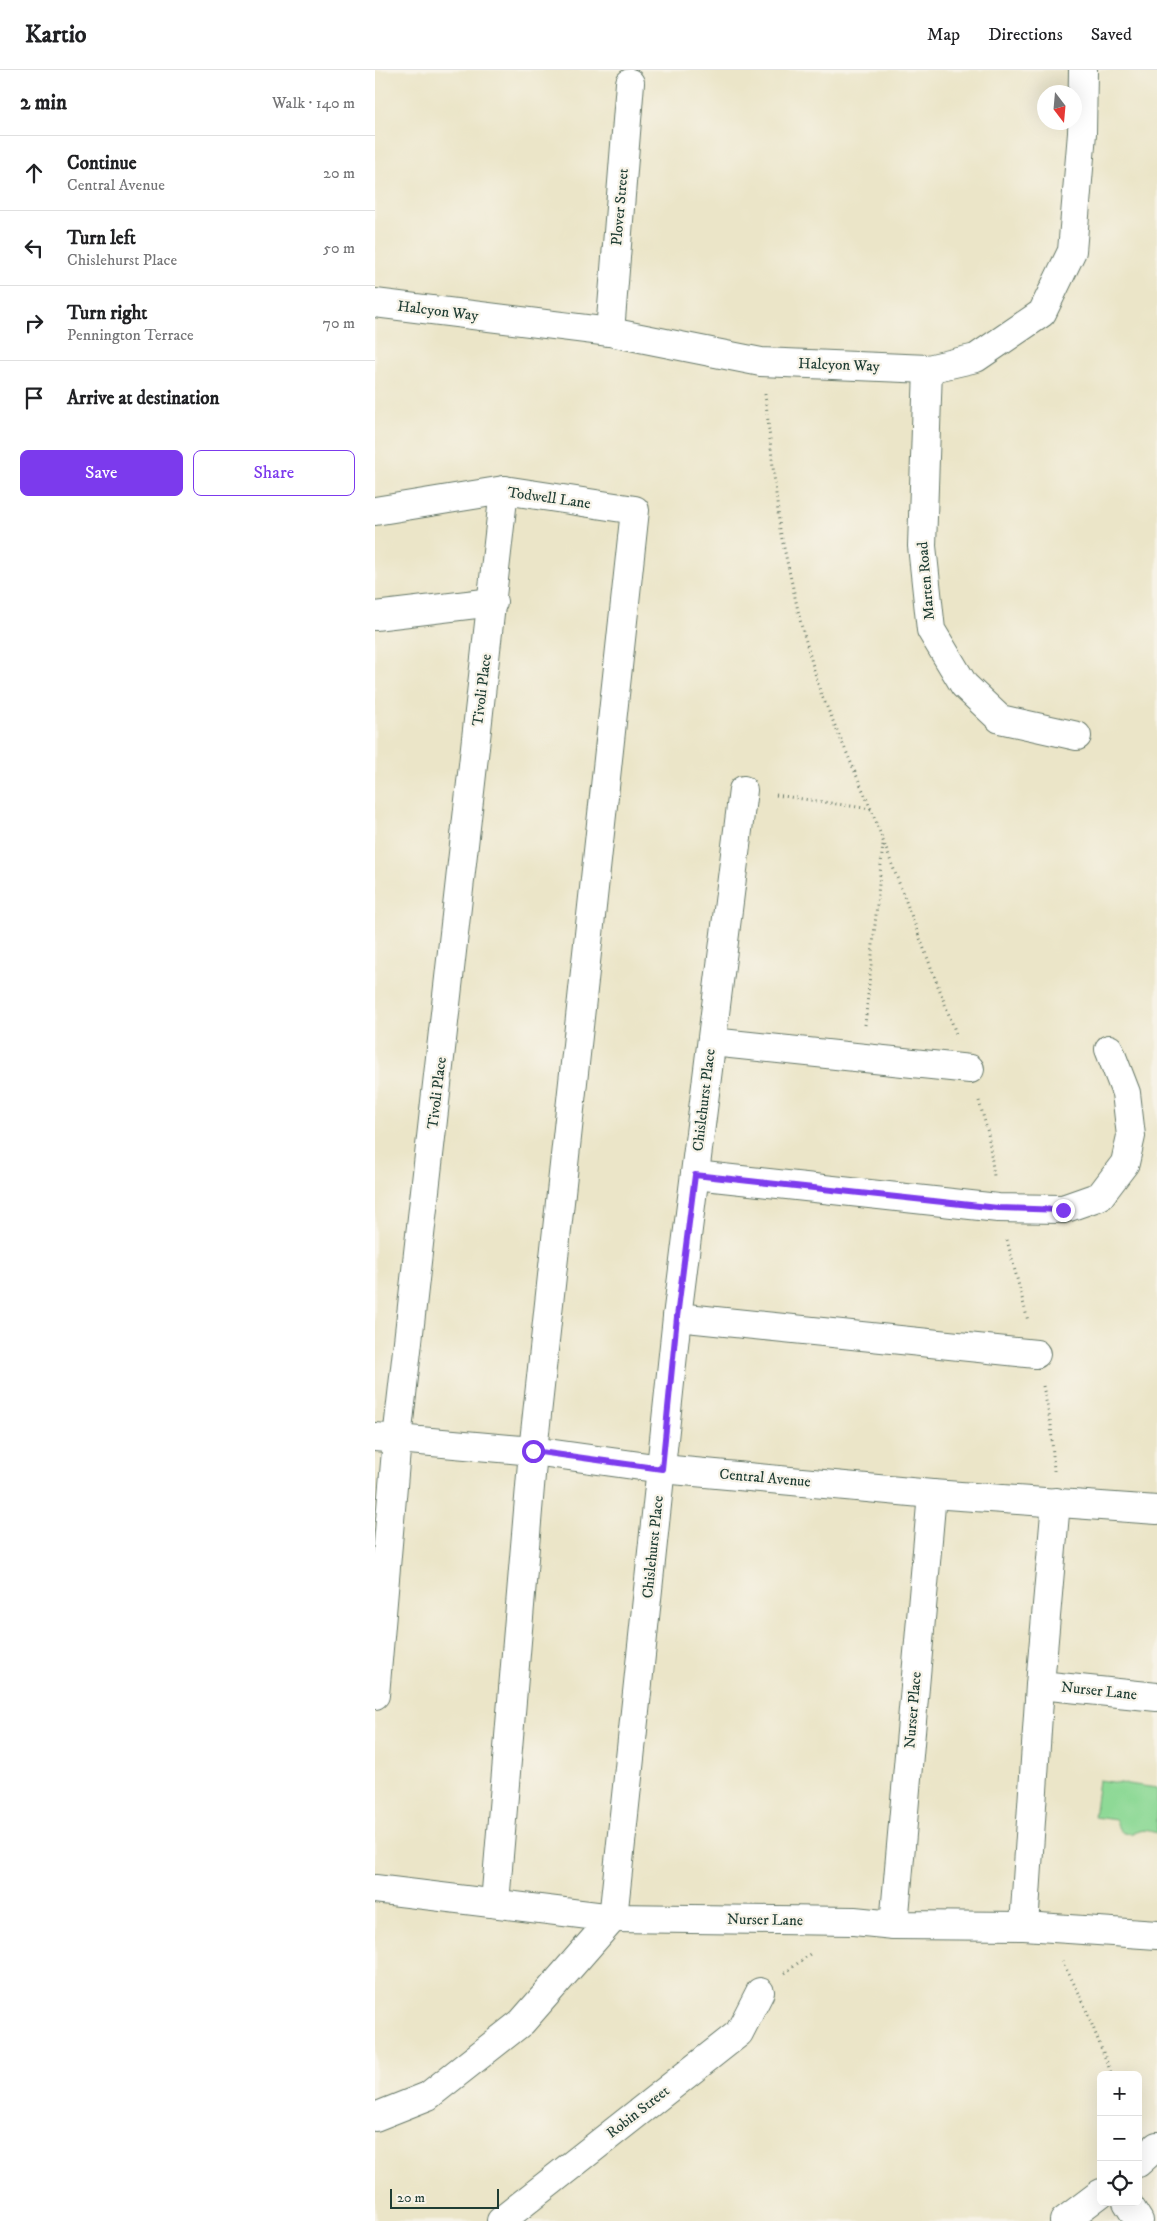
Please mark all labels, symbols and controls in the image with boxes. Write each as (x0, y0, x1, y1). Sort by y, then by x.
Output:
text: Kartio (25, 20, 87, 50)
text: Map (927, 24, 960, 46)
text: Directions (988, 24, 1063, 46)
text: Saved (1091, 24, 1132, 46)
north arrow (1037, 85, 1082, 130)
text: 2 min (20, 90, 67, 116)
text: Walk · 140 m (272, 93, 355, 113)
text: Continue (67, 152, 137, 175)
icon: ahead (20, 159, 48, 187)
text: 20 m (323, 163, 355, 183)
street label: Plover Street (607, 167, 633, 246)
text: Central Avenue (67, 175, 165, 195)
text: Turn left (67, 227, 136, 250)
icon: left (20, 234, 48, 262)
text: 50 m (323, 238, 355, 258)
text: Chislehurst Place (67, 250, 177, 270)
street label: Halcyon Way (396, 297, 480, 326)
text: Turn right (67, 302, 147, 325)
icon: right (20, 309, 48, 337)
text: 70 m (323, 313, 355, 333)
text: Pennington Terrace (67, 325, 194, 345)
street label: Halcyon Way (798, 354, 881, 376)
icon: arrive (20, 384, 48, 412)
text: Arrive at destination (67, 387, 219, 410)
button: Save (20, 450, 183, 496)
button: Share (193, 450, 355, 496)
street label: Todwell Lane (506, 483, 592, 513)
street label: Marten Road (913, 540, 939, 621)
street label: Tivoli Place (468, 653, 496, 727)
street label: Chislehurst Place (688, 1048, 720, 1152)
street label: Tivoli Place (423, 1056, 451, 1130)
route end (1052, 1199, 1075, 1222)
route start (522, 1440, 545, 1463)
street label: Central Avenue (719, 1465, 811, 1491)
street label: Chislehurst Place (638, 1495, 668, 1599)
street label: Nurser Place (900, 1671, 926, 1749)
street label: Nurser Lane (1060, 1678, 1138, 1704)
street label: Nurser Lane (727, 1910, 803, 1930)
map controls (1097, 2071, 1142, 2206)
button: + (1097, 2071, 1142, 2116)
street label: Robin Street (603, 2081, 673, 2142)
button: − (1097, 2116, 1142, 2161)
button: locate (1097, 2161, 1142, 2206)
scale bar (390, 2186, 499, 2209)
text: 20 m (397, 2189, 425, 2207)

